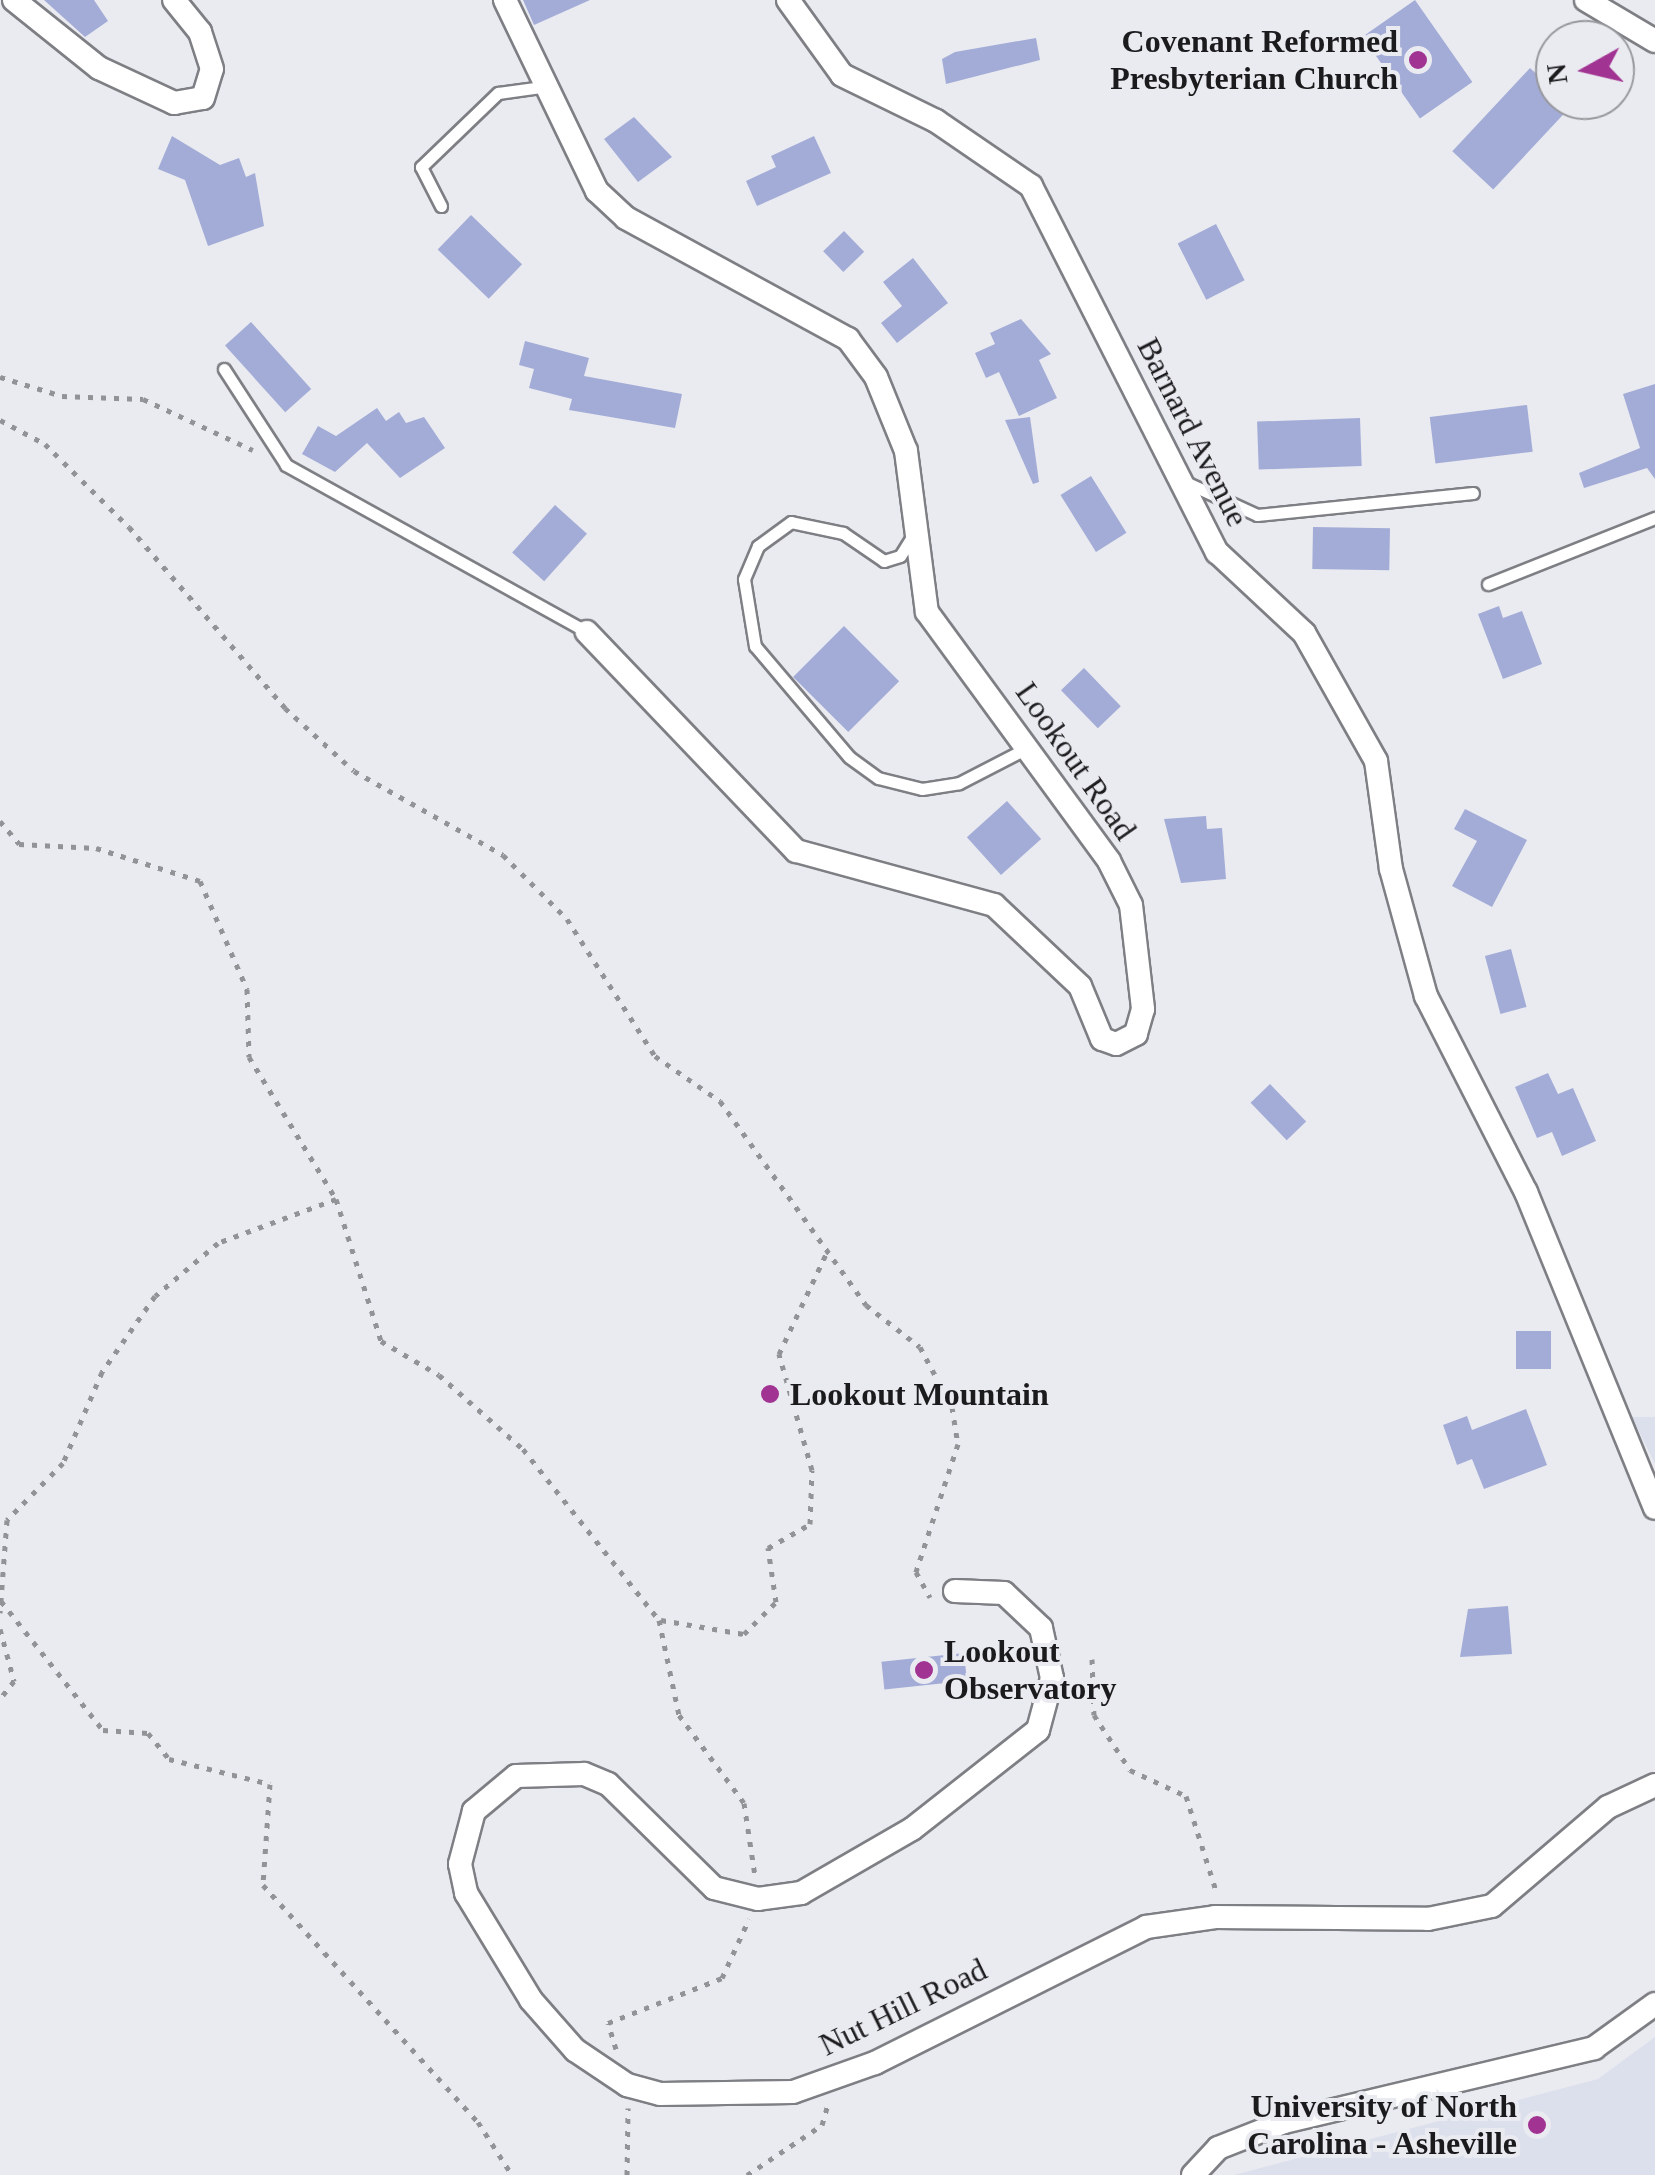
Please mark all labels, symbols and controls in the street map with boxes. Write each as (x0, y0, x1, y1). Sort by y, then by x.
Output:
north arrow (1535, 20, 1635, 120)
place label: Covenant Reformed Presbyterian Church (1110, 23, 1398, 98)
marker: Covenant Reformed Presbyterian Church (1407, 49, 1429, 71)
text: N (1540, 62, 1574, 86)
street label: Barnard Avenue (1129, 331, 1257, 533)
street label: Lookout Road (1008, 675, 1144, 847)
place label: Lookout Mountain (790, 1375, 1049, 1413)
marker: Lookout Mountain (759, 1383, 781, 1405)
place label: Lookout Observatory (944, 1633, 1116, 1708)
marker: Lookout Observatory (913, 1659, 935, 1681)
street label: Nut Hill Road (813, 1950, 993, 2064)
place label: University of North Carolina - Asheville (1246, 2088, 1517, 2163)
marker: University of North Carolina - Asheville (1526, 2114, 1548, 2136)

